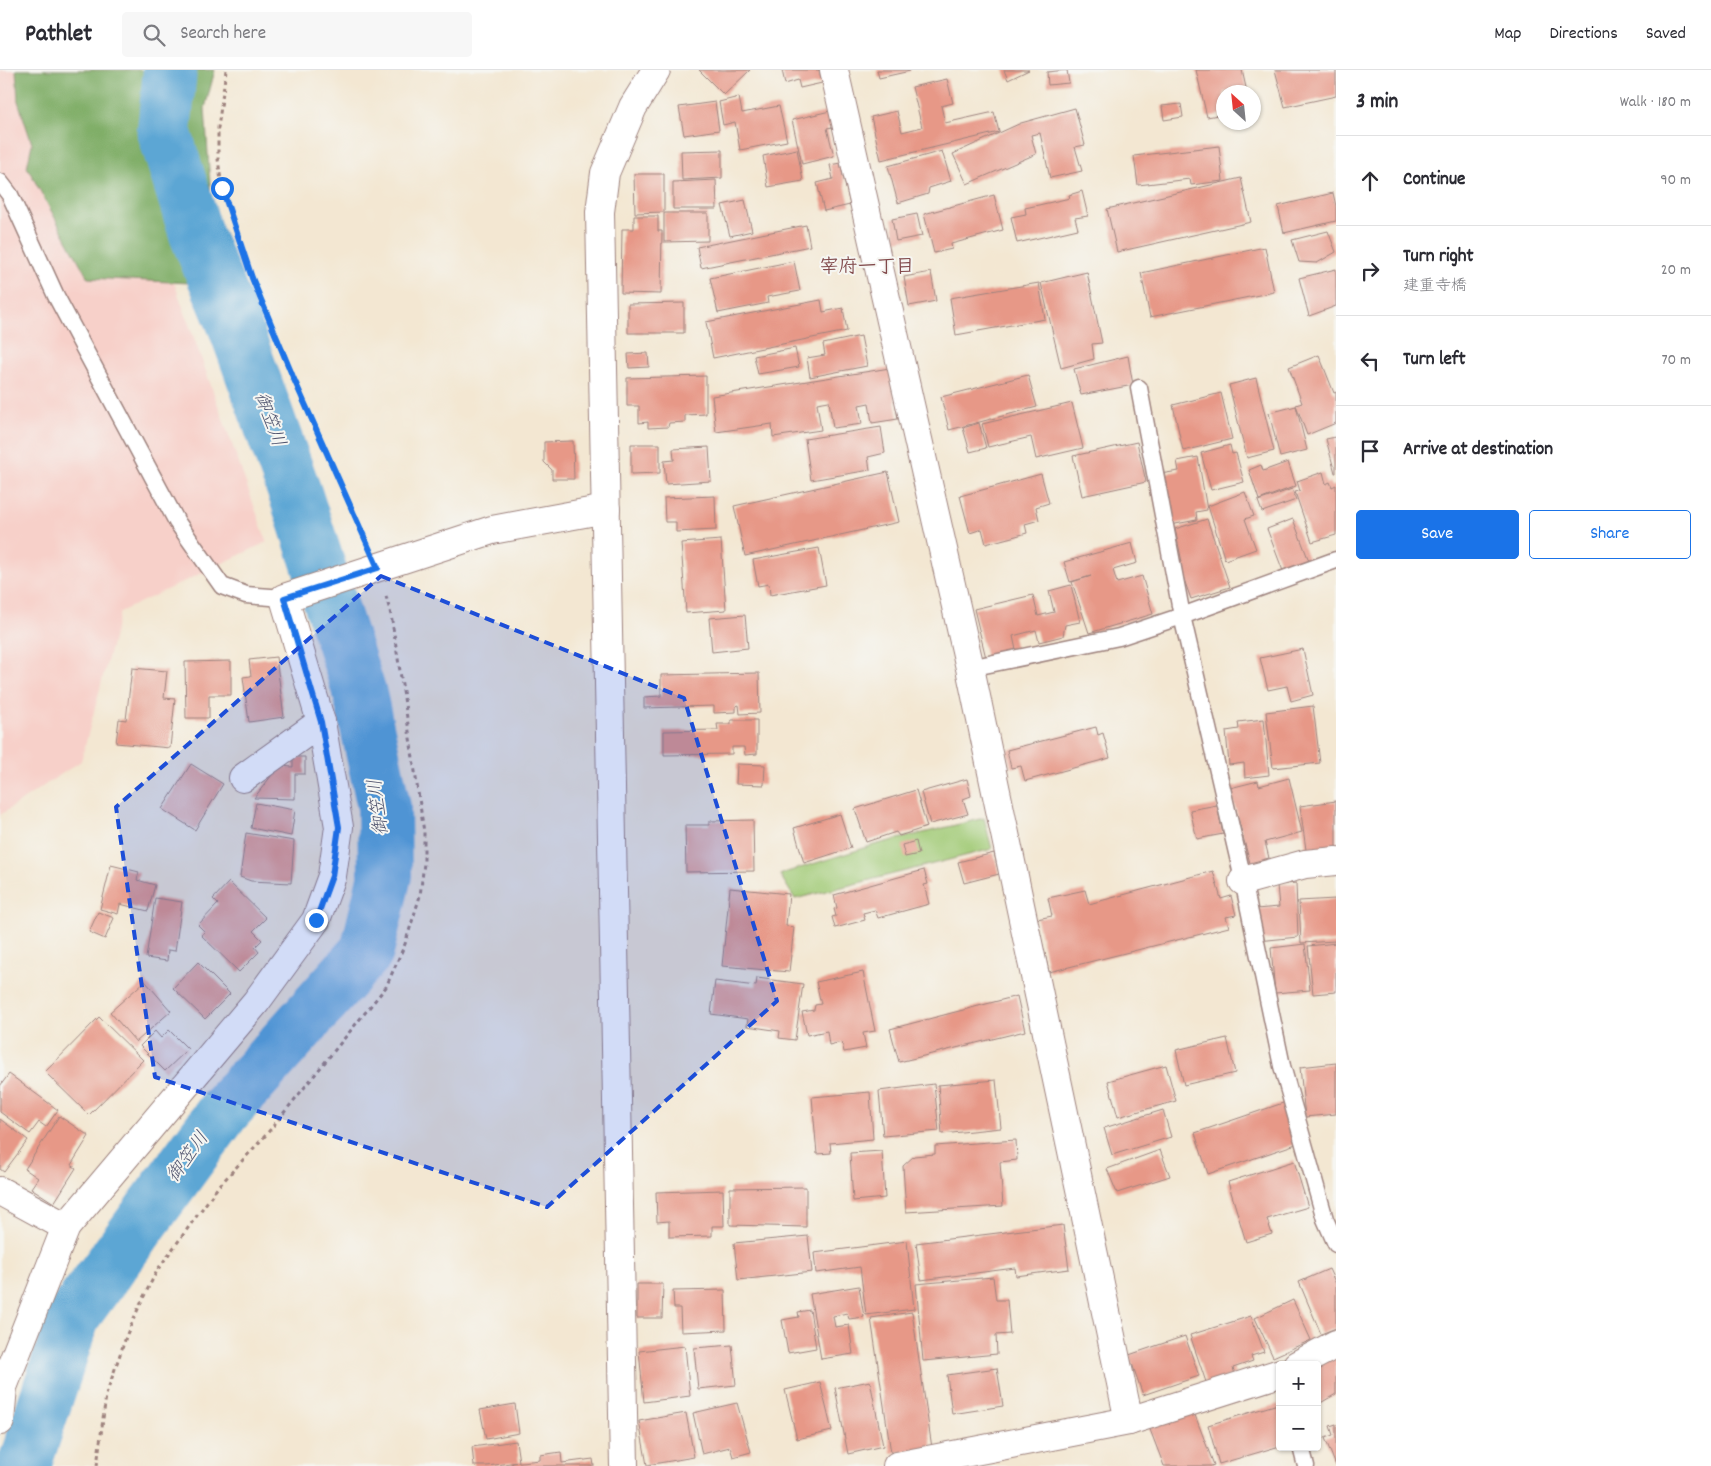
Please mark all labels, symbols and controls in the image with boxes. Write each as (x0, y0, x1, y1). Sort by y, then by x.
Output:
search box (122, 12, 472, 57)
text: Pathlet (25, 18, 92, 52)
icon: search (140, 21, 168, 49)
text: Search here (180, 21, 266, 48)
text: Map (1494, 22, 1521, 47)
text: Directions (1549, 22, 1618, 47)
text: Saved (1646, 22, 1686, 47)
north arrow (1216, 85, 1261, 130)
text: 3 min (1356, 88, 1398, 118)
text: Walk · 180 m (1620, 91, 1691, 114)
icon: ahead (1356, 167, 1384, 195)
text: Continue (1403, 167, 1465, 194)
text: 90 m (1660, 169, 1691, 192)
route start (211, 177, 234, 200)
text: Turn right (1403, 244, 1474, 271)
district label: 宰府一丁目 (819, 255, 915, 282)
icon: right (1356, 257, 1384, 285)
text: 20 m (1661, 259, 1691, 282)
text: 建重寺橋 (1403, 275, 1467, 298)
icon: left (1356, 347, 1384, 375)
text: Turn left (1403, 347, 1466, 374)
text: 70 m (1661, 349, 1691, 372)
water label: 御笠川 (246, 389, 290, 451)
icon: arrive (1356, 437, 1384, 465)
text: Arrive at destination (1403, 437, 1553, 464)
button: Save (1356, 510, 1519, 559)
button: Share (1529, 510, 1691, 559)
water label: 御笠川 (363, 777, 397, 837)
route end (305, 909, 328, 932)
water label: 御笠川 (161, 1127, 217, 1189)
map controls (1276, 1361, 1321, 1451)
button: + (1276, 1361, 1321, 1406)
button: − (1276, 1406, 1321, 1451)

